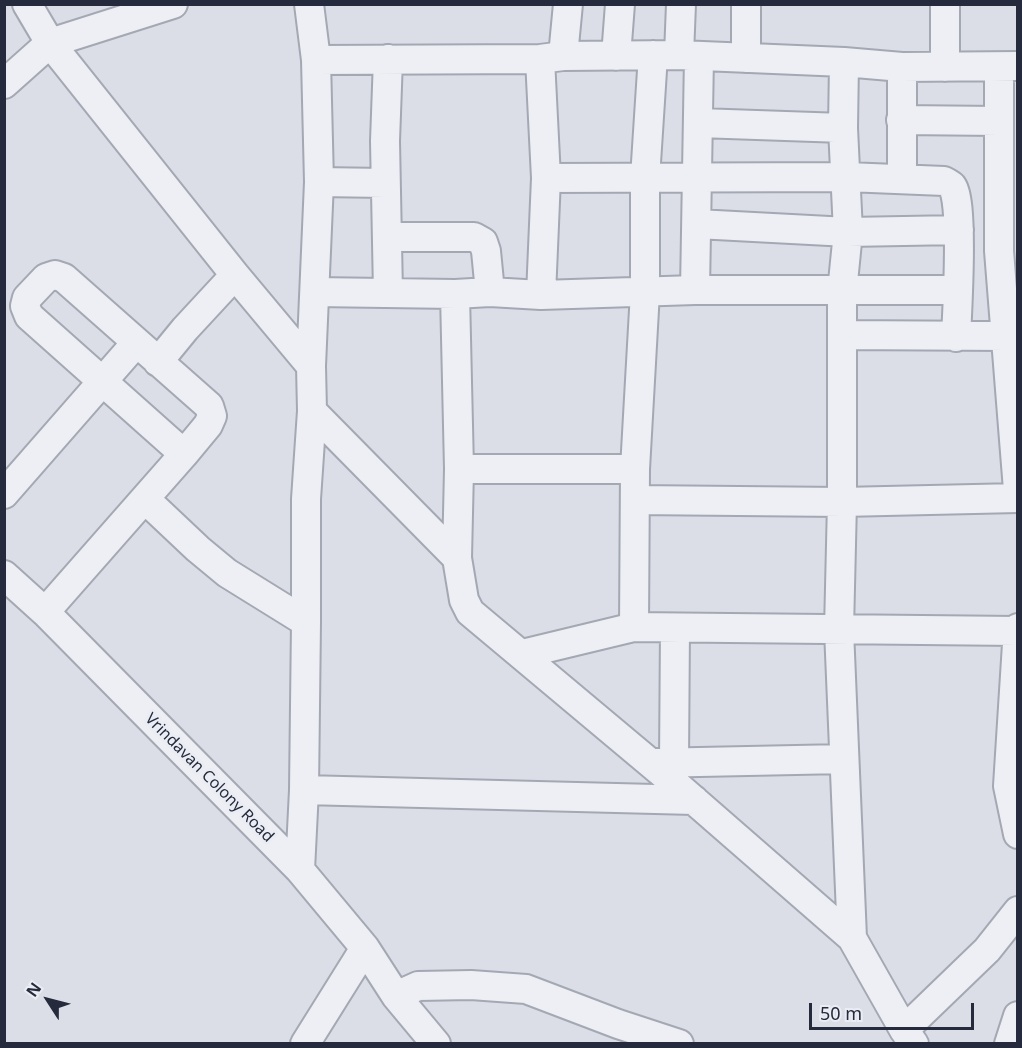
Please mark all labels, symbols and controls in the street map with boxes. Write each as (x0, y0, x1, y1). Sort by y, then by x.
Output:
street label: Vrindavan Colony Road (141, 710, 277, 846)
north arrow (18, 970, 78, 1030)
text: N (21, 978, 46, 1001)
scale bar (812, 991, 977, 1029)
text: 50 m (820, 1001, 862, 1025)

